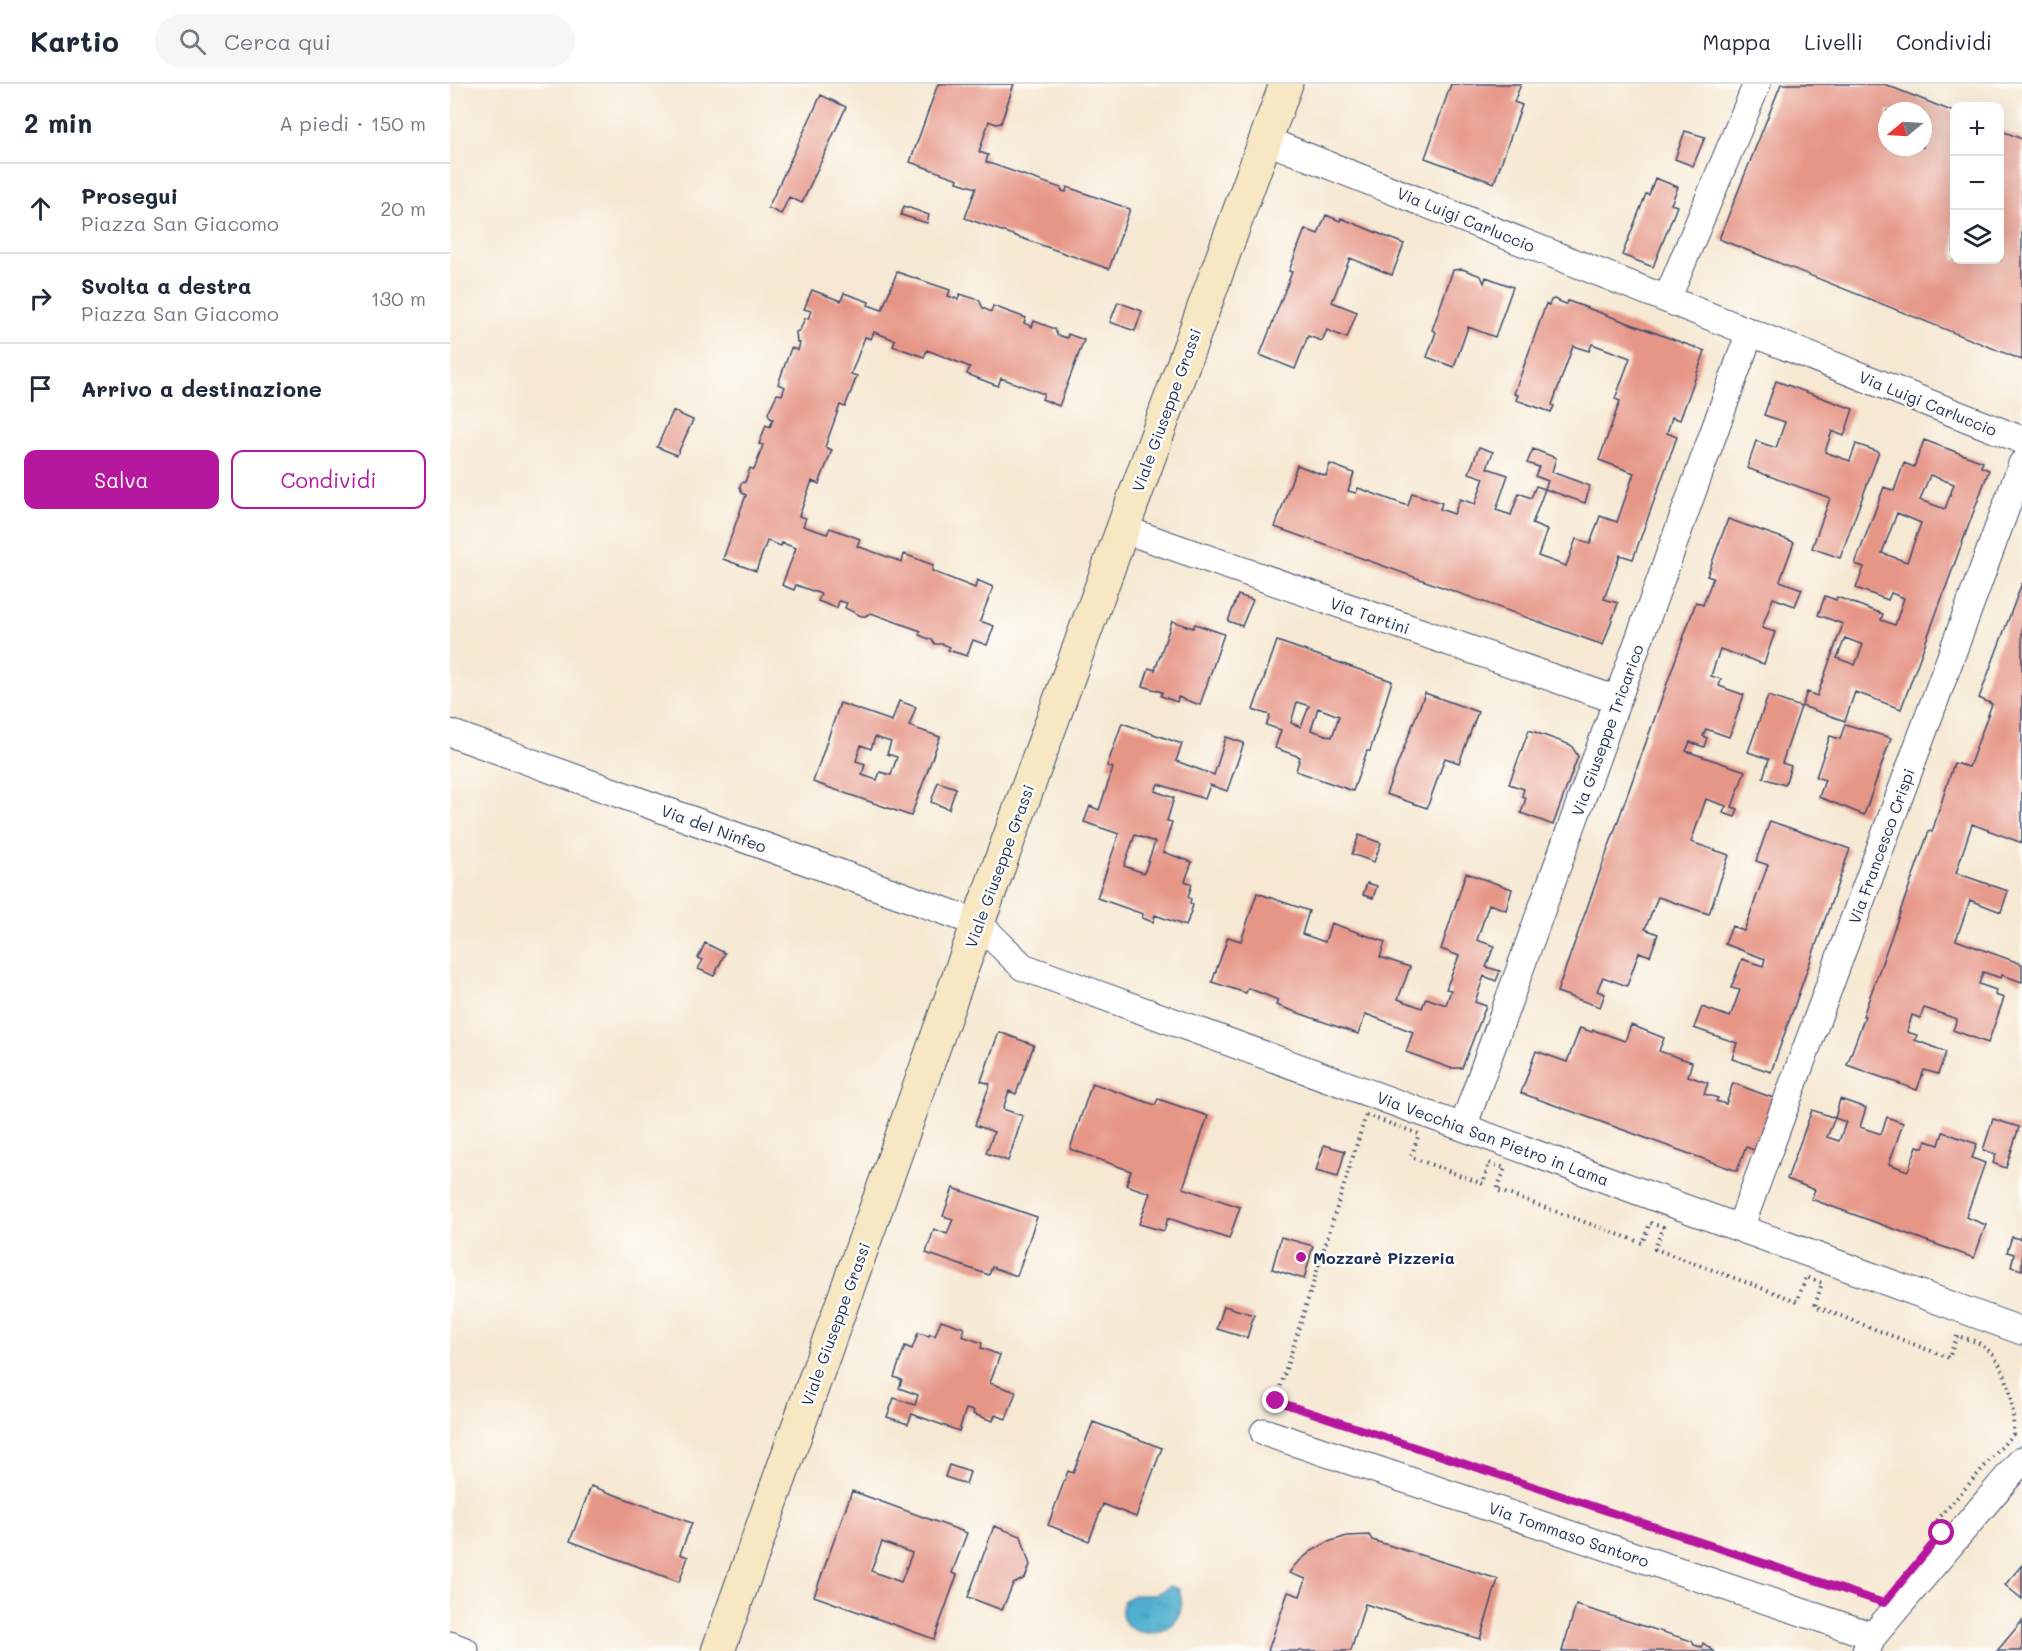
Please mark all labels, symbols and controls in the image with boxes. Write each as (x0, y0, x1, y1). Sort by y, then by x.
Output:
search box (155, 14, 575, 68)
text: Kartio (30, 23, 119, 59)
icon: search (176, 25, 209, 58)
text: Cerca qui (224, 27, 331, 56)
text: Mappa (1703, 28, 1771, 55)
text: Livelli (1804, 28, 1863, 55)
text: Condividi (1896, 28, 1992, 55)
north arrow (1878, 102, 1932, 156)
map controls (1950, 102, 2004, 264)
button: + (1950, 102, 2004, 156)
text: 2 min (24, 106, 92, 140)
text: A piedi · 150 m (279, 110, 426, 136)
button: − (1950, 156, 2004, 210)
text: Prosegui (81, 181, 178, 210)
street label: Via Luigi Carluccio (1394, 182, 1538, 256)
icon: ahead (24, 192, 57, 225)
text: 20 m (380, 195, 426, 221)
text: Piazza San Giacomo (81, 210, 279, 236)
button: layers (1950, 210, 2004, 264)
text: Svolta a destra (81, 271, 251, 300)
icon: right (24, 282, 57, 315)
text: 130 m (371, 285, 426, 311)
text: Piazza San Giacomo (81, 300, 279, 326)
street label: Viale Giuseppe Grassi (1127, 325, 1205, 495)
street label: Via Luigi Carluccio (1856, 366, 2000, 440)
icon: arrive (24, 372, 57, 405)
text: Arrivo a destinazione (81, 374, 322, 403)
button: Salva (24, 450, 219, 509)
button: Condividi (231, 450, 426, 509)
street label: Via Tartini (1327, 592, 1413, 638)
street label: Via Giuseppe Tricarico (1566, 641, 1648, 819)
street label: Via Francesco Crispi (1843, 765, 1919, 927)
street label: Viale Giuseppe Grassi (960, 781, 1038, 951)
street label: Via del Ninfeo (658, 799, 770, 857)
street label: Via Vecchia San Pietro in Lama (1374, 1086, 1612, 1190)
street label: Viale Giuseppe Grassi (796, 1239, 874, 1409)
place label: Mozzarè Pizzeria (1313, 1247, 1455, 1268)
marker: Mozzarè Pizzeria (1294, 1250, 1308, 1264)
route end (1262, 1387, 1288, 1413)
street label: Via Tommaso Santoro (1486, 1497, 1652, 1571)
route start (1928, 1519, 1954, 1545)

